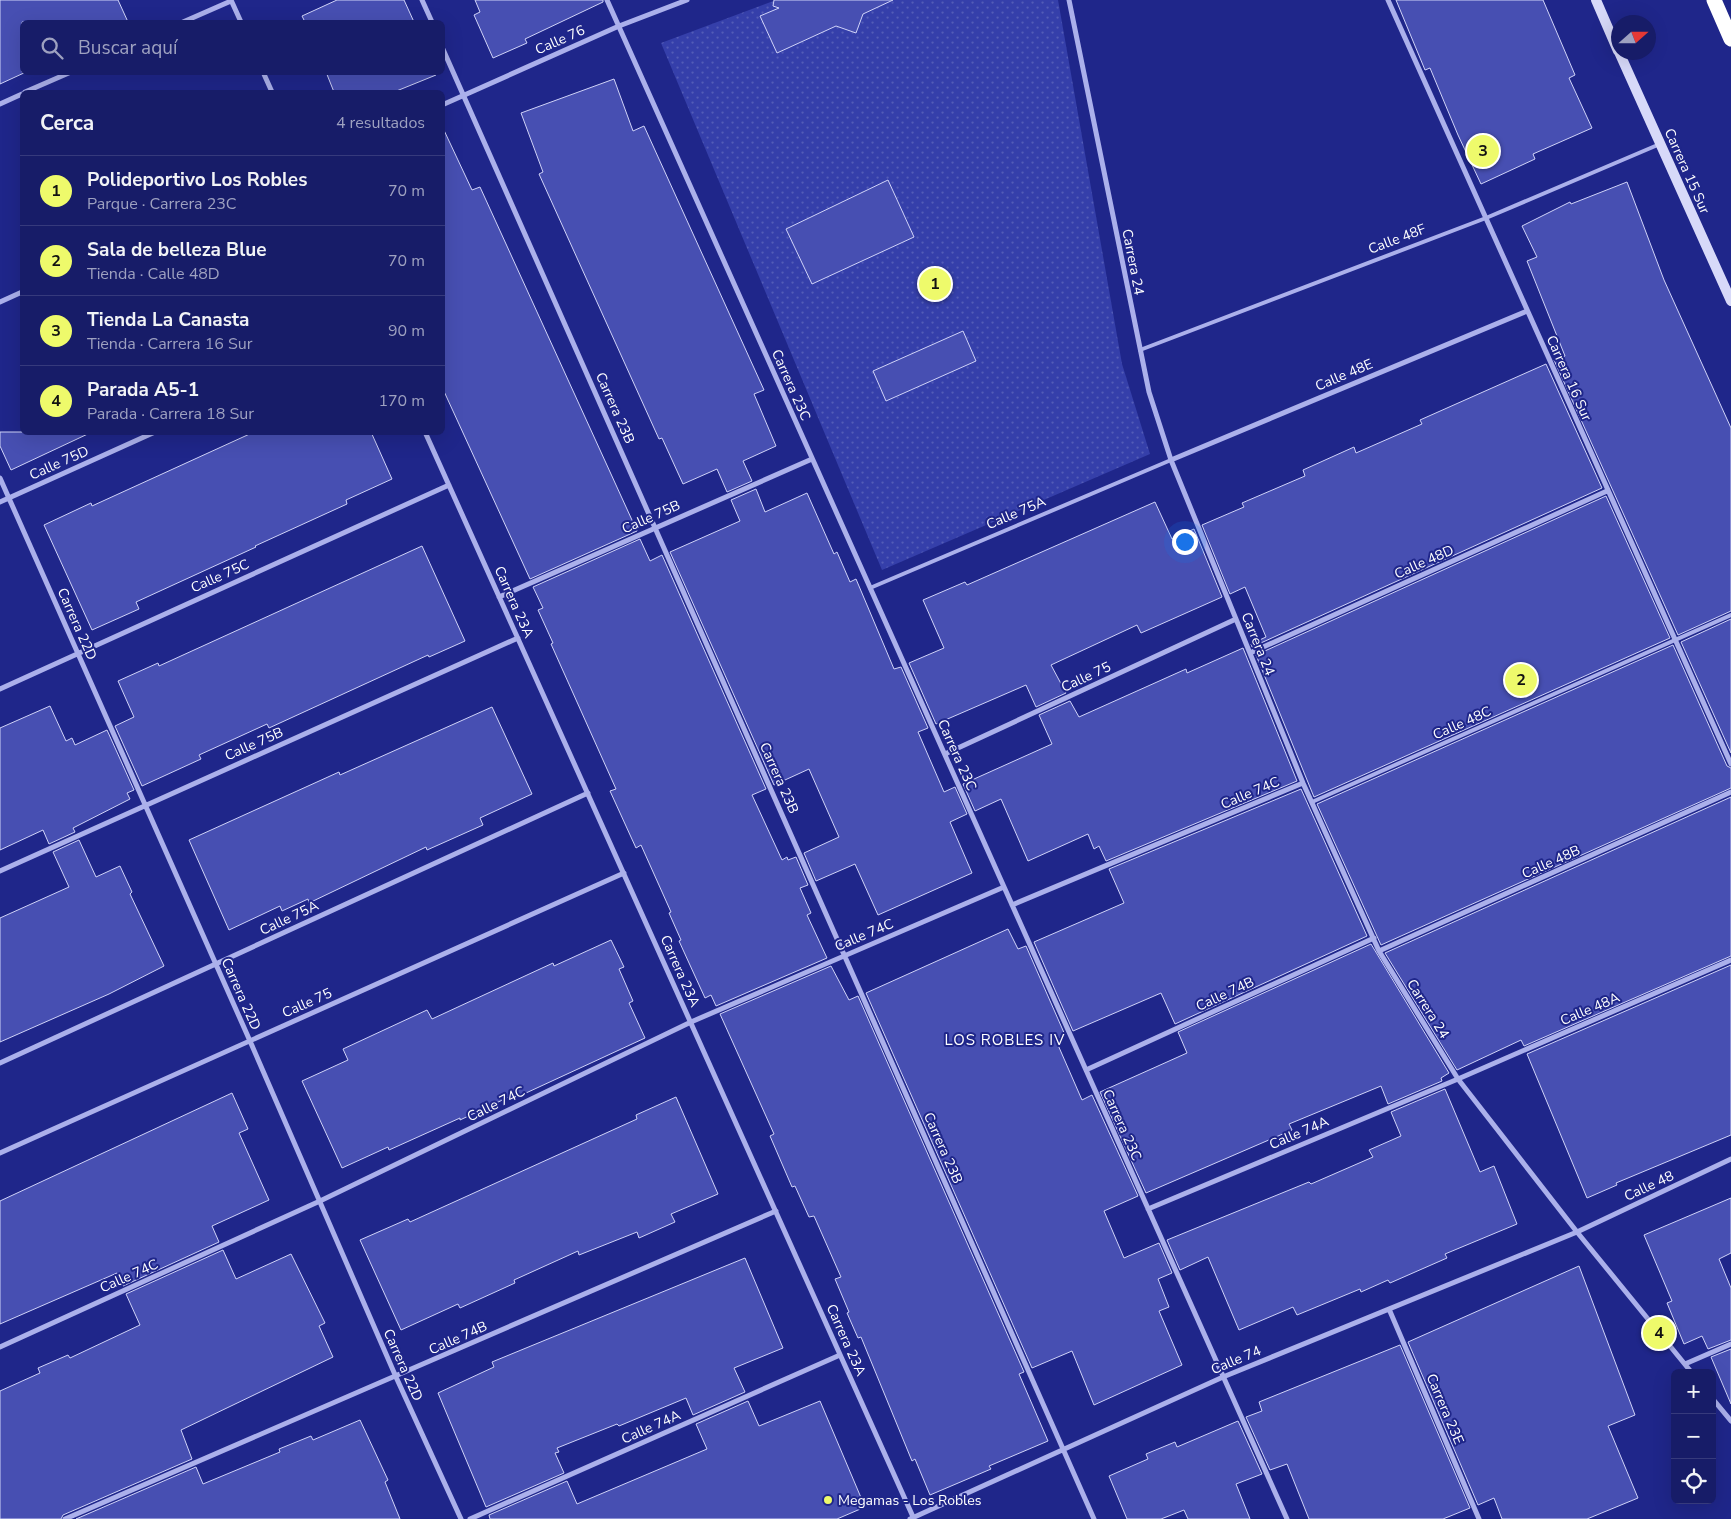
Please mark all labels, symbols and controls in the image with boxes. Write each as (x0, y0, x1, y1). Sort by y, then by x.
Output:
north arrow (1611, 15, 1656, 60)
search box (20, 20, 445, 75)
street label: Calle 76 (532, 21, 588, 59)
icon: search (38, 34, 66, 62)
text: Buscar aquí (78, 35, 177, 61)
text: Cerca (40, 109, 94, 137)
text: 4 resultados (336, 112, 425, 134)
street label: Carrera 15 Sur (1660, 125, 1714, 217)
pin: 3 (1467, 132, 1499, 170)
text: Polideportivo Los Robles (87, 167, 307, 193)
text: 1 (51, 180, 61, 202)
text: 70 m (388, 180, 425, 202)
text: Parque · Carrera 23C (87, 193, 237, 215)
street label: Calle 48F (1365, 219, 1429, 259)
street label: Carrera 24 (1117, 227, 1149, 297)
text: Sala de belleza Blue (87, 237, 267, 263)
text: 2 (51, 250, 61, 272)
text: 70 m (388, 250, 425, 272)
text: Tienda · Calle 48D (87, 263, 220, 285)
pin: 1 (919, 265, 951, 303)
text: Tienda La Canasta (87, 307, 250, 333)
text: 3 (51, 320, 61, 342)
text: 90 m (388, 320, 425, 342)
street label: Carrera 16 Sur (1542, 332, 1596, 424)
text: Tienda · Carrera 16 Sur (87, 333, 253, 355)
street label: Carrera 23C (767, 346, 815, 424)
street label: Calle 48E (1312, 354, 1376, 396)
street label: Carrera 23B (591, 369, 639, 447)
text: Parada A5-1 (87, 377, 199, 403)
text: 4 (51, 390, 61, 412)
text: 170 m (378, 390, 425, 412)
text: Parada · Carrera 18 Sur (87, 403, 254, 425)
street label: Calle 75D (26, 441, 92, 485)
street label: Calle 75A (983, 492, 1049, 534)
street label: Calle 75B (619, 496, 683, 538)
your location (1172, 529, 1198, 555)
street label: Calle 48D (1391, 540, 1457, 584)
street label: Calle 75C (188, 555, 252, 597)
street label: Carrera 23A (490, 563, 538, 641)
street label: Carrera 22D (53, 585, 101, 663)
street label: Carrera 24 (1237, 609, 1279, 679)
street label: Calle 75 (1058, 657, 1114, 697)
pin: 2 (1505, 661, 1537, 699)
street label: Calle 48C (1430, 702, 1494, 744)
street label: Carrera 23C (933, 716, 981, 794)
street label: Calle 75B (222, 723, 286, 765)
street label: Carrera 23B (755, 739, 803, 817)
street label: Calle 74C (1218, 772, 1282, 814)
street label: Calle 48B (1519, 841, 1583, 883)
street label: Calle 75A (256, 896, 322, 940)
street label: Calle 74C (832, 914, 896, 956)
street label: Carrera 23A (656, 932, 704, 1010)
street label: Carrera 22D (217, 955, 265, 1033)
street label: Calle 74B (1193, 972, 1257, 1016)
street label: Carrera 24 (1402, 976, 1454, 1042)
street label: Calle 75 (279, 984, 335, 1022)
street label: Calle 48A (1557, 988, 1623, 1030)
district label: LOS ROBLES IV (945, 1030, 1065, 1050)
street label: Calle 74C (464, 1082, 528, 1126)
street label: Carrera 23C (1098, 1086, 1146, 1164)
street label: Carrera 23B (919, 1109, 967, 1187)
street label: Calle 74A (1266, 1112, 1332, 1154)
street label: Calle 48 (1621, 1166, 1677, 1206)
street label: Calle 74C (97, 1255, 161, 1297)
street label: Carrera 23A (822, 1301, 870, 1379)
pin: 4 (1643, 1314, 1675, 1352)
street label: Calle 74B (426, 1317, 490, 1359)
street label: Carrera 22D (379, 1326, 427, 1404)
street label: Calle 74 (1208, 1341, 1264, 1379)
map controls (1671, 1369, 1716, 1504)
button: + (1671, 1369, 1716, 1414)
street label: Carrera 23E (1422, 1371, 1468, 1447)
street label: Calle 74A (618, 1406, 684, 1448)
button: − (1671, 1414, 1716, 1459)
button: locate (1671, 1459, 1716, 1504)
place label: Megamas - Los Robles (838, 1491, 982, 1510)
marker: Megamas - Los Robles (822, 1494, 834, 1506)

